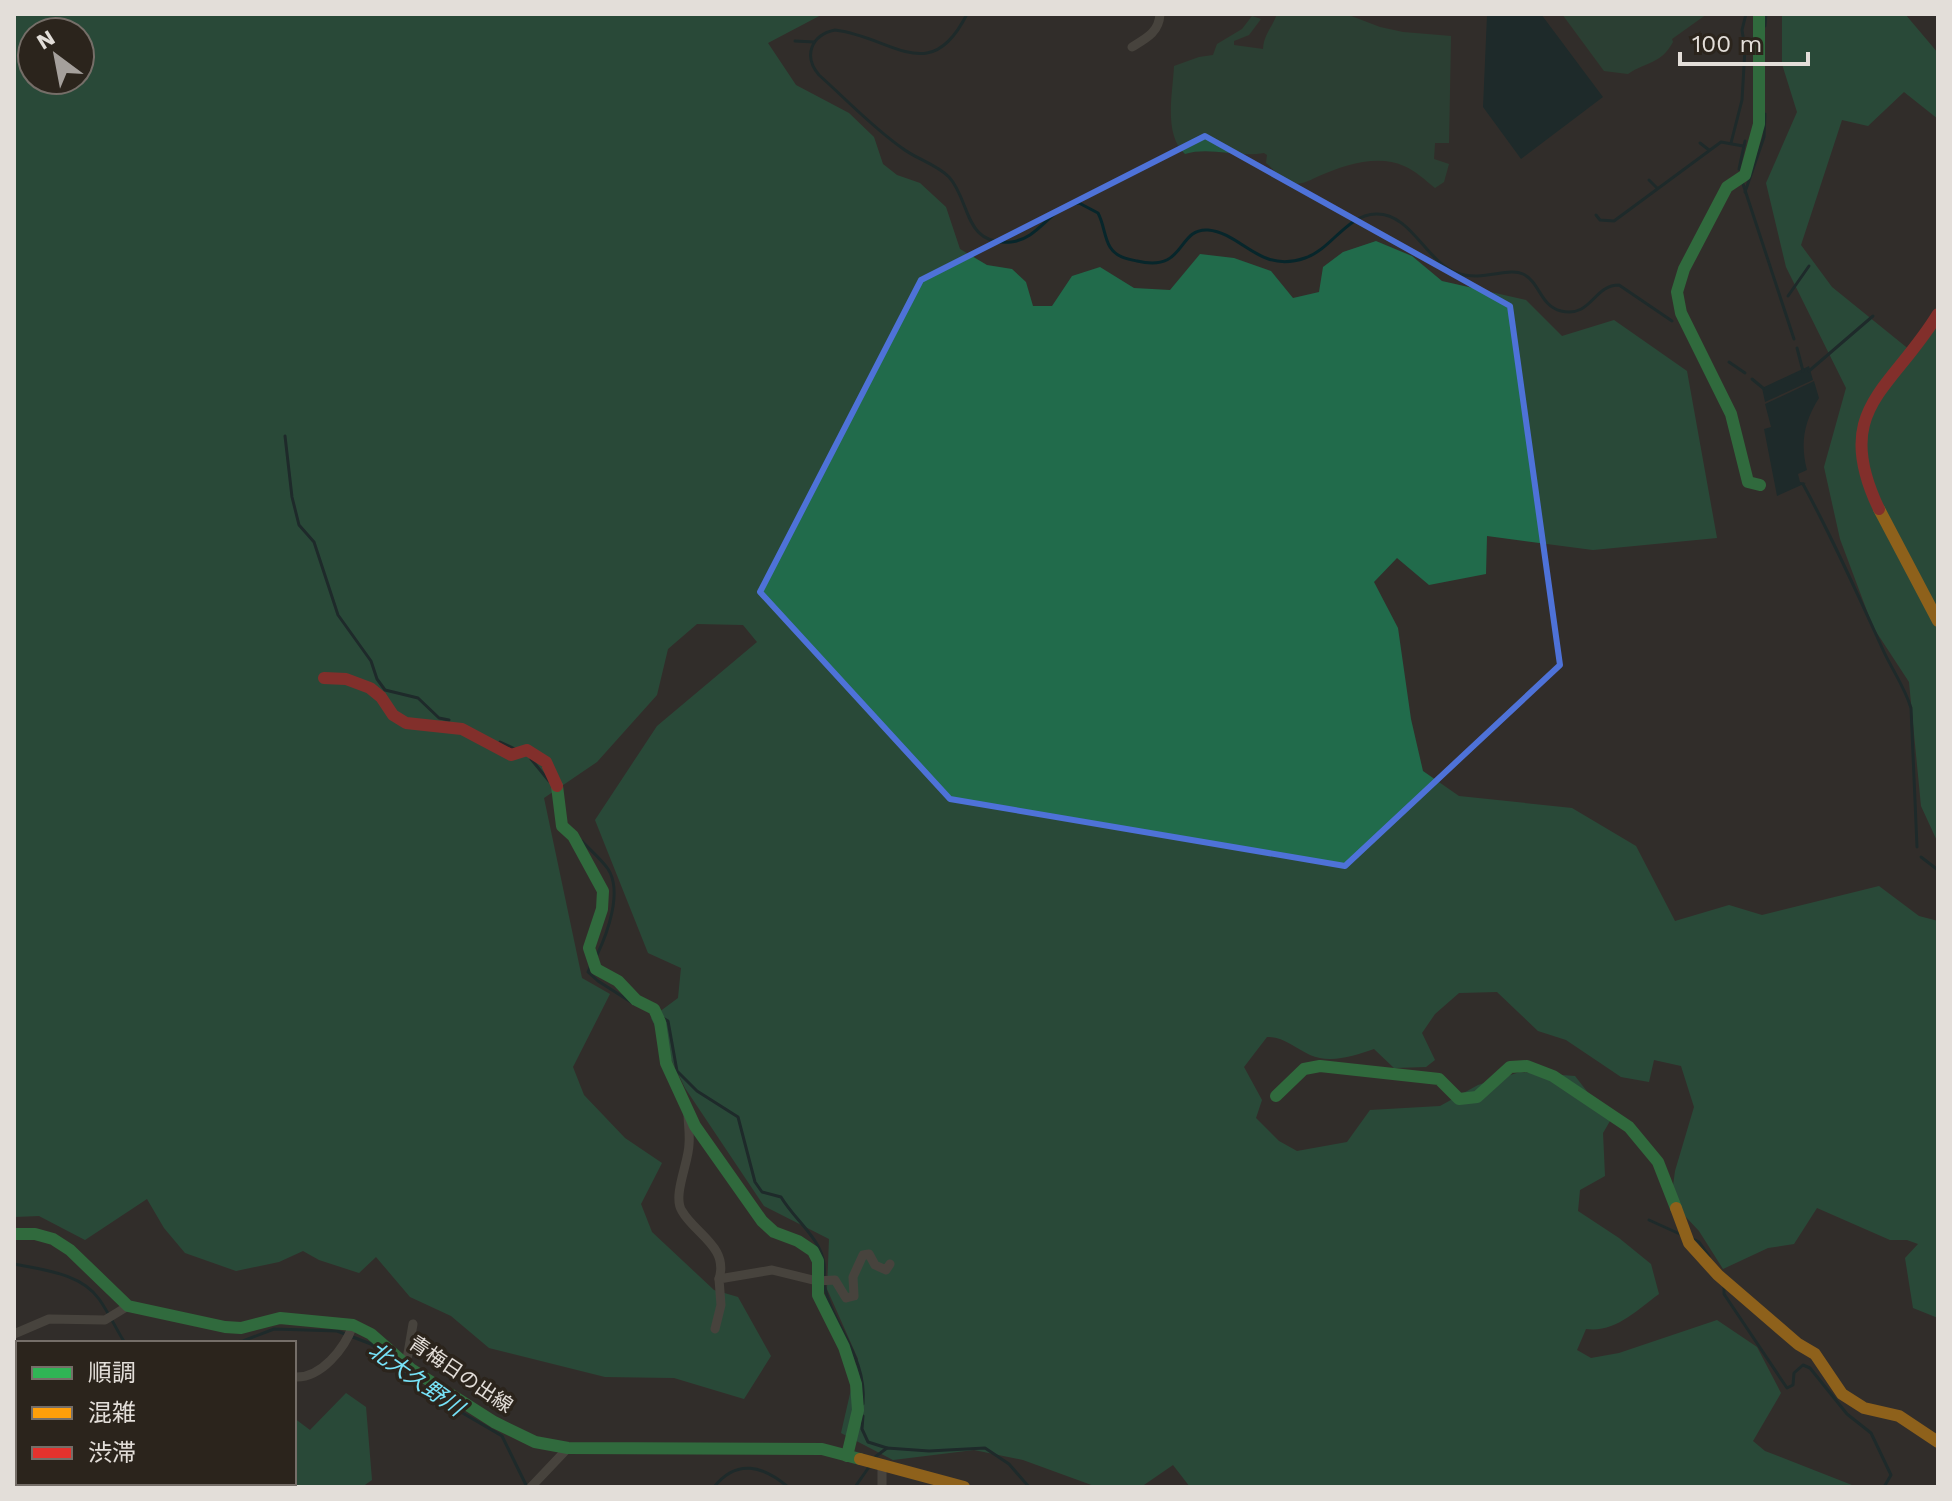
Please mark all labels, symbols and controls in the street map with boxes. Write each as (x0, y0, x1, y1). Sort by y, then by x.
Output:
north arrow (16, 16, 96, 96)
scale bar (1680, 16, 1808, 66)
text: N (32, 25, 59, 54)
text: 100 m (1692, 30, 1762, 58)
street label: 青梅日の出線 (405, 1330, 517, 1418)
water label: 北大久野川 (364, 1337, 470, 1422)
legend (16, 1341, 296, 1485)
text: 順調 (88, 1359, 136, 1387)
text: 混雑 (88, 1399, 136, 1427)
text: 渋滞 (88, 1439, 136, 1467)

